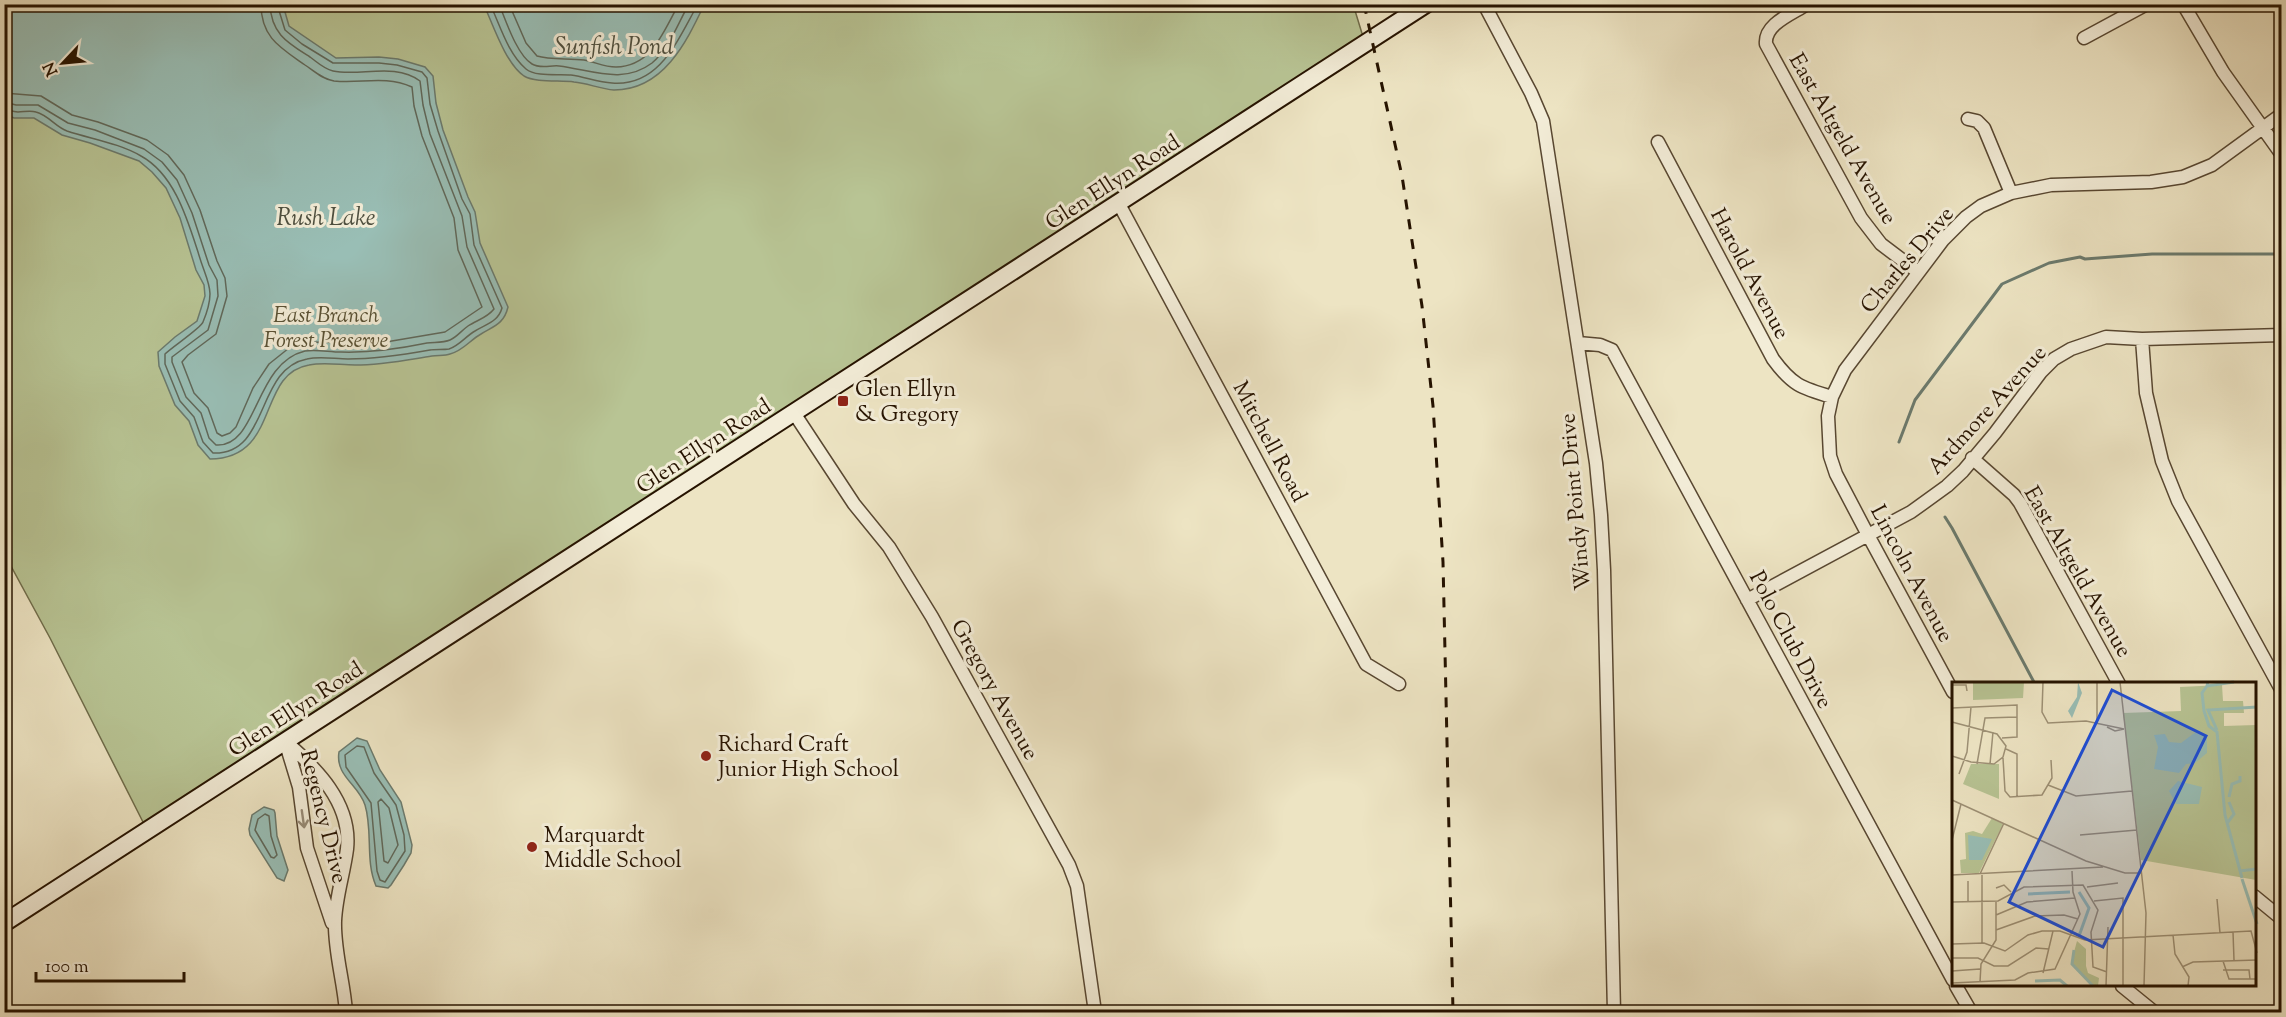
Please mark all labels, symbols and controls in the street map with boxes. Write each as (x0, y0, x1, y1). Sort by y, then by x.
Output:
water label: Sunfish Pond (554, 31, 674, 65)
north arrow (33, 33, 93, 93)
street label: East Altgeld Avenue (1779, 48, 1903, 231)
text: N (39, 57, 65, 79)
street label: Glen Ellyn Road (1040, 128, 1187, 239)
street label: Charles Drive (1854, 200, 1963, 321)
water label: Rush Lake (277, 202, 375, 236)
street label: Harold Avenue (1700, 203, 1796, 345)
park label: East Branch Forest Preserve (264, 301, 389, 358)
street label: Ardmore Avenue (1921, 339, 2055, 483)
place label: Glen Ellyn & Gregory (855, 375, 959, 432)
street label: Mitchell Road (1223, 376, 1314, 509)
street label: Glen Ellyn Road (631, 392, 778, 503)
marker: Glen Ellyn & Gregory (836, 394, 850, 408)
street label: Windy Point Drive (1553, 412, 1601, 592)
street label: East Altgeld Avenue (2014, 481, 2138, 664)
street label: Lincoln Avenue (1861, 500, 1960, 649)
street label: Polo Club Drive (1740, 566, 1839, 715)
street label: Gregory Avenue (941, 614, 1045, 767)
street label: Glen Ellyn Road (223, 655, 370, 766)
inset map (1952, 682, 2256, 987)
place label: Richard Craft Junior High School (717, 730, 899, 787)
street label: Regency Drive (290, 746, 354, 887)
marker: Richard Craft Junior High School (699, 749, 713, 763)
one-way arrow (297, 808, 308, 828)
place label: Marquardt Middle School (544, 821, 682, 878)
marker: Marquardt Middle School (525, 840, 539, 854)
scale bar (36, 945, 184, 983)
text: 100 m (45, 955, 89, 981)

